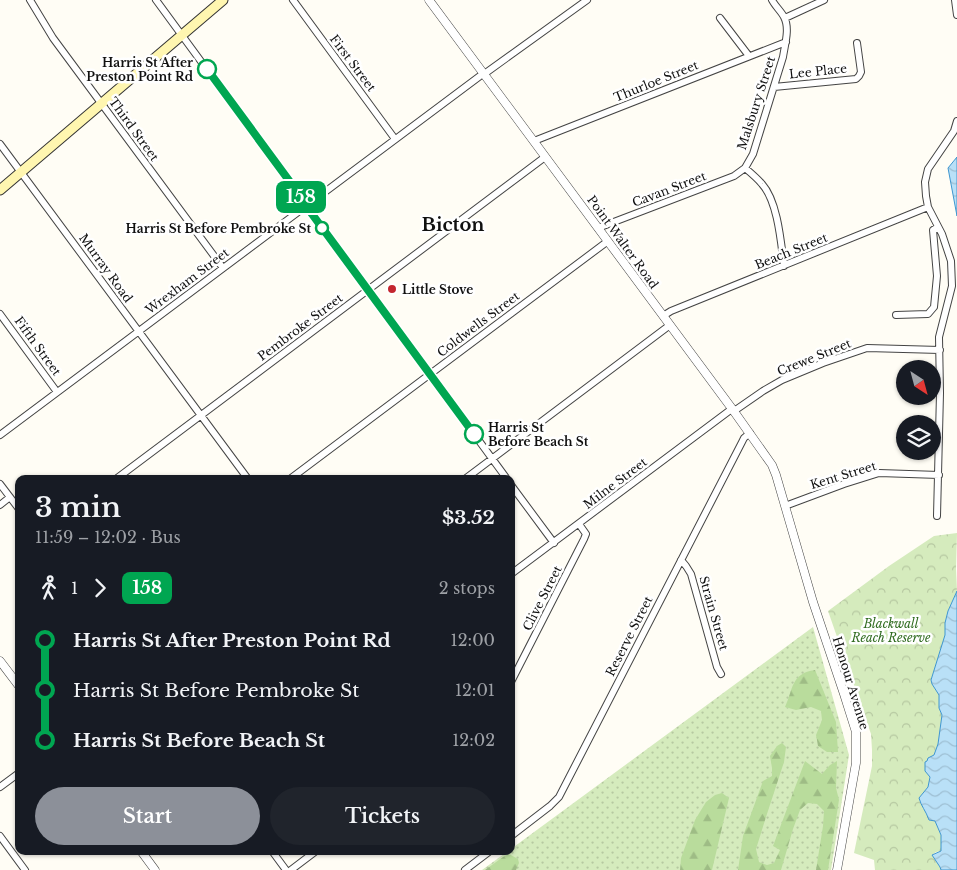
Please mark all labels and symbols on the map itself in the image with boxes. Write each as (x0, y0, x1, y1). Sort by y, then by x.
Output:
street label: First Street (327, 32, 380, 95)
street label: Malsbury Street (734, 54, 778, 152)
place label: Harris St After Preston Point Rd (86, 55, 194, 84)
street label: Thurloe Street (612, 57, 701, 105)
marker: Harris St After Preston Point Rd (197, 59, 217, 79)
street label: Lee Place (788, 60, 848, 81)
street label: Third Street (106, 94, 162, 164)
street label: Cavan Street (630, 168, 708, 210)
line badge: 158 (272, 181, 330, 213)
street label: Point Walter Road (584, 193, 662, 291)
district label: Bicton (422, 214, 484, 236)
place label: Harris St Before Pembroke St (125, 221, 311, 236)
marker: Harris St Before Pembroke St (315, 221, 329, 235)
street label: Beach Street (753, 229, 830, 272)
street label: Murray Road (76, 231, 136, 305)
street label: Wrexham Street (142, 244, 232, 318)
place label: Little Stove (402, 282, 473, 297)
marker: Little Stove (386, 283, 398, 295)
street label: Coldwells Street (434, 288, 522, 360)
street label: Pembroke Street (255, 290, 346, 364)
street label: Fifth Street (12, 314, 65, 379)
street label: Crewe Street (775, 335, 854, 379)
north arrow (896, 360, 941, 405)
place label: Harris St Before Beach St (488, 420, 589, 449)
marker: Harris St Before Beach St (464, 424, 484, 444)
street label: Milne Street (580, 454, 650, 512)
street label: Kent Street (808, 458, 878, 492)
street label: Clive Street (519, 563, 565, 633)
street label: Strain Street (696, 574, 732, 652)
street label: Reserve Street (602, 593, 656, 679)
park label: Blackwall Reach Reserve (850, 616, 931, 645)
street label: Honour Avenue (830, 634, 872, 732)

